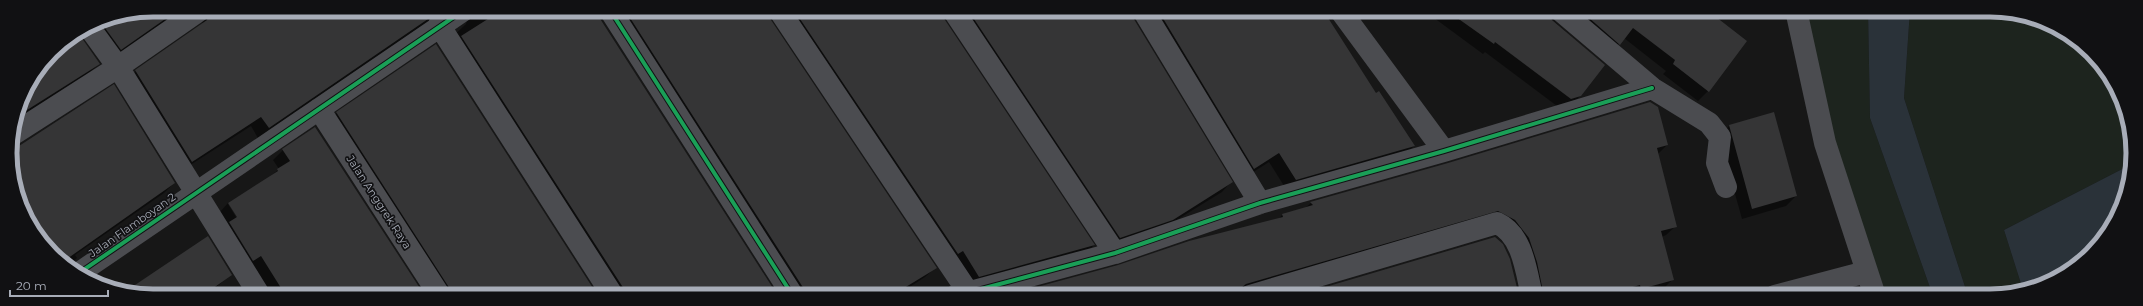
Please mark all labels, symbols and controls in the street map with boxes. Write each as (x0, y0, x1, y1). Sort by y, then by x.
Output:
street label: Jalan Anggrek Raya (343, 152, 415, 252)
street label: Jalan Flamboyan 2 (85, 190, 178, 261)
scale bar (10, 272, 108, 298)
text: 20 m (16, 278, 47, 293)

